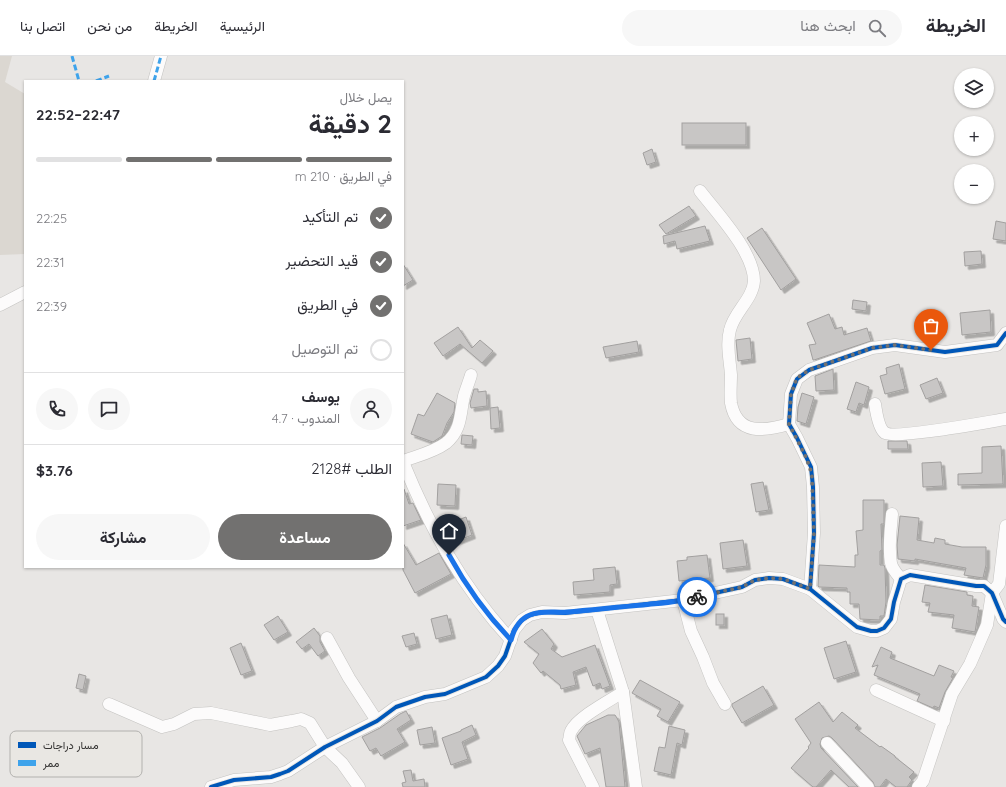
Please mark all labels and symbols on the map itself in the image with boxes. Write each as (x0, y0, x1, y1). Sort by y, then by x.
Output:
pin (914, 309, 948, 350)
pin (432, 514, 466, 555)
courier (677, 577, 717, 617)
legend (10, 731, 142, 777)
text: مسار دراجات (43, 738, 99, 752)
text: ممر (42, 756, 60, 770)

